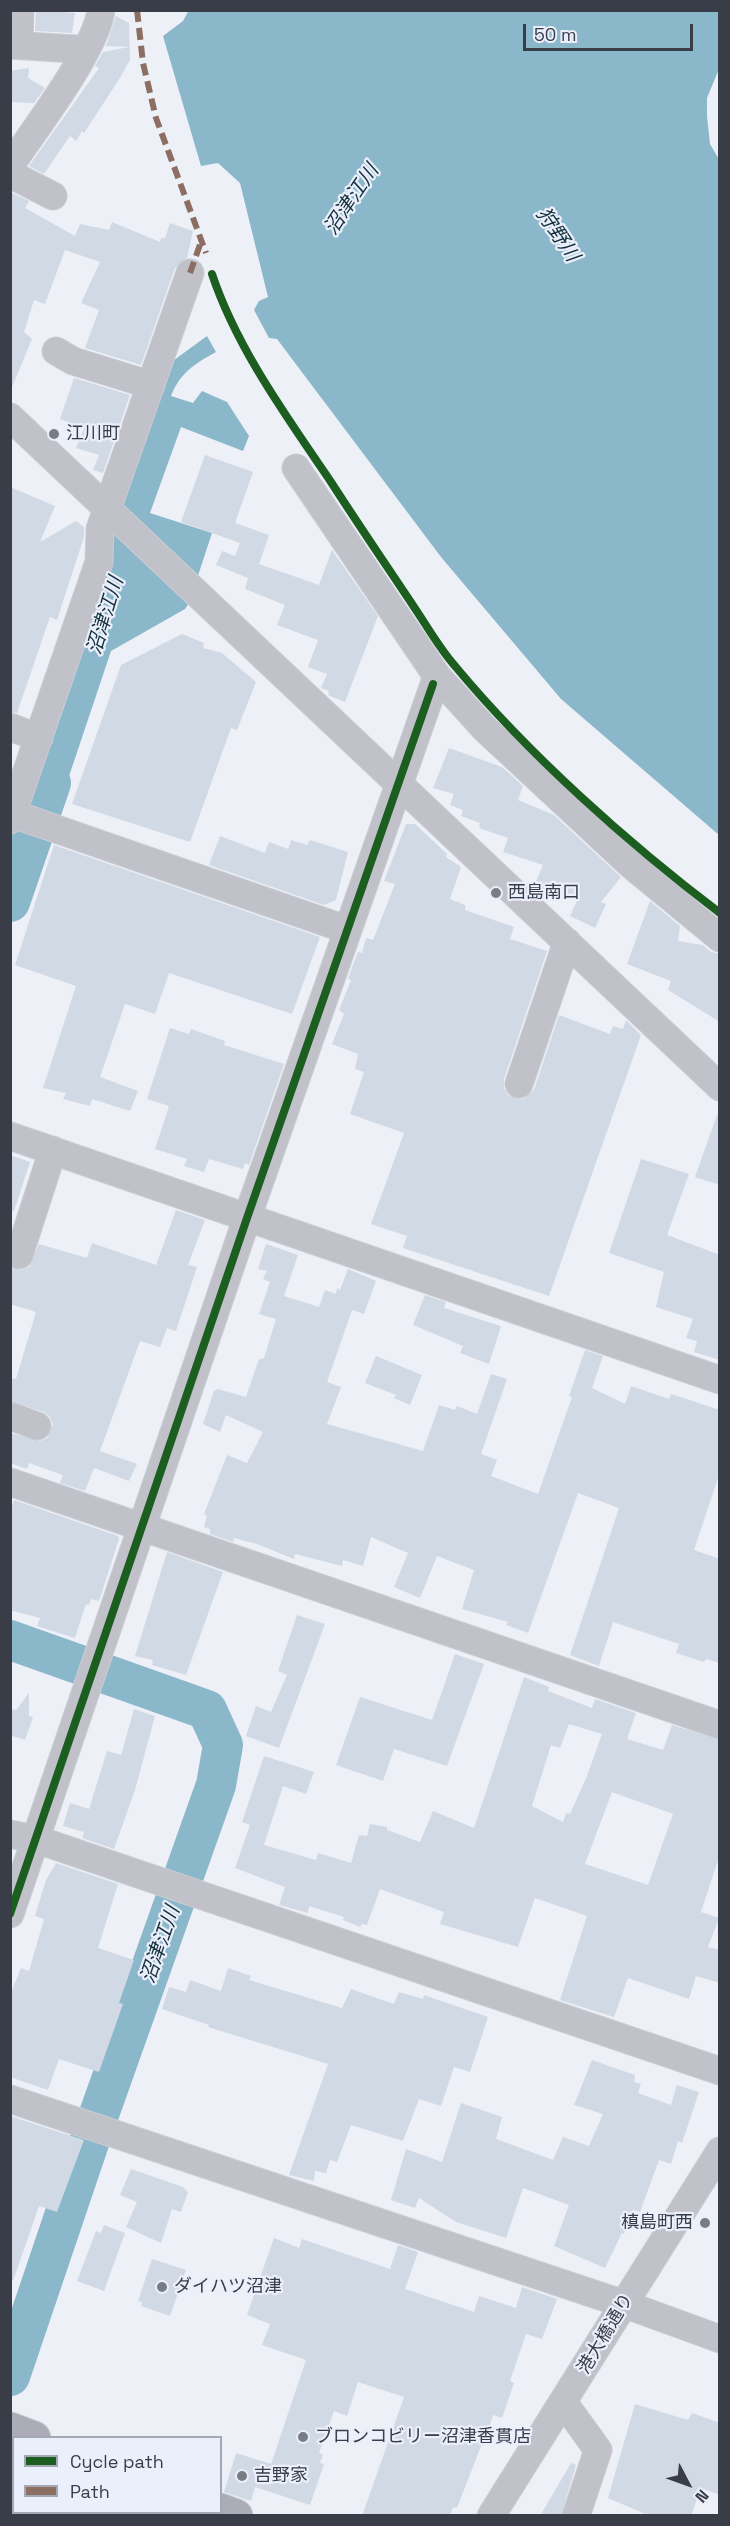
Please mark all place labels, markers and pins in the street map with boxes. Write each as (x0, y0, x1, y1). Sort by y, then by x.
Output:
place label: 江川町 (66, 423, 120, 445)
marker: 江川町 (47, 427, 61, 441)
place label: 西島南口 (508, 882, 580, 904)
marker: 西島南口 (489, 886, 503, 900)
place label: 槙島町西 (621, 2212, 693, 2234)
marker: 槙島町西 (698, 2216, 712, 2230)
place label: ダイハツ沼津 (174, 2276, 282, 2298)
marker: ダイハツ沼津 (155, 2280, 169, 2294)
place label: ブロンコビリー沼津香貫店 (315, 2426, 531, 2448)
marker: ブロンコビリー沼津香貫店 (296, 2430, 310, 2444)
place label: 吉野家 (254, 2465, 308, 2487)
marker: 吉野家 (235, 2469, 249, 2483)

